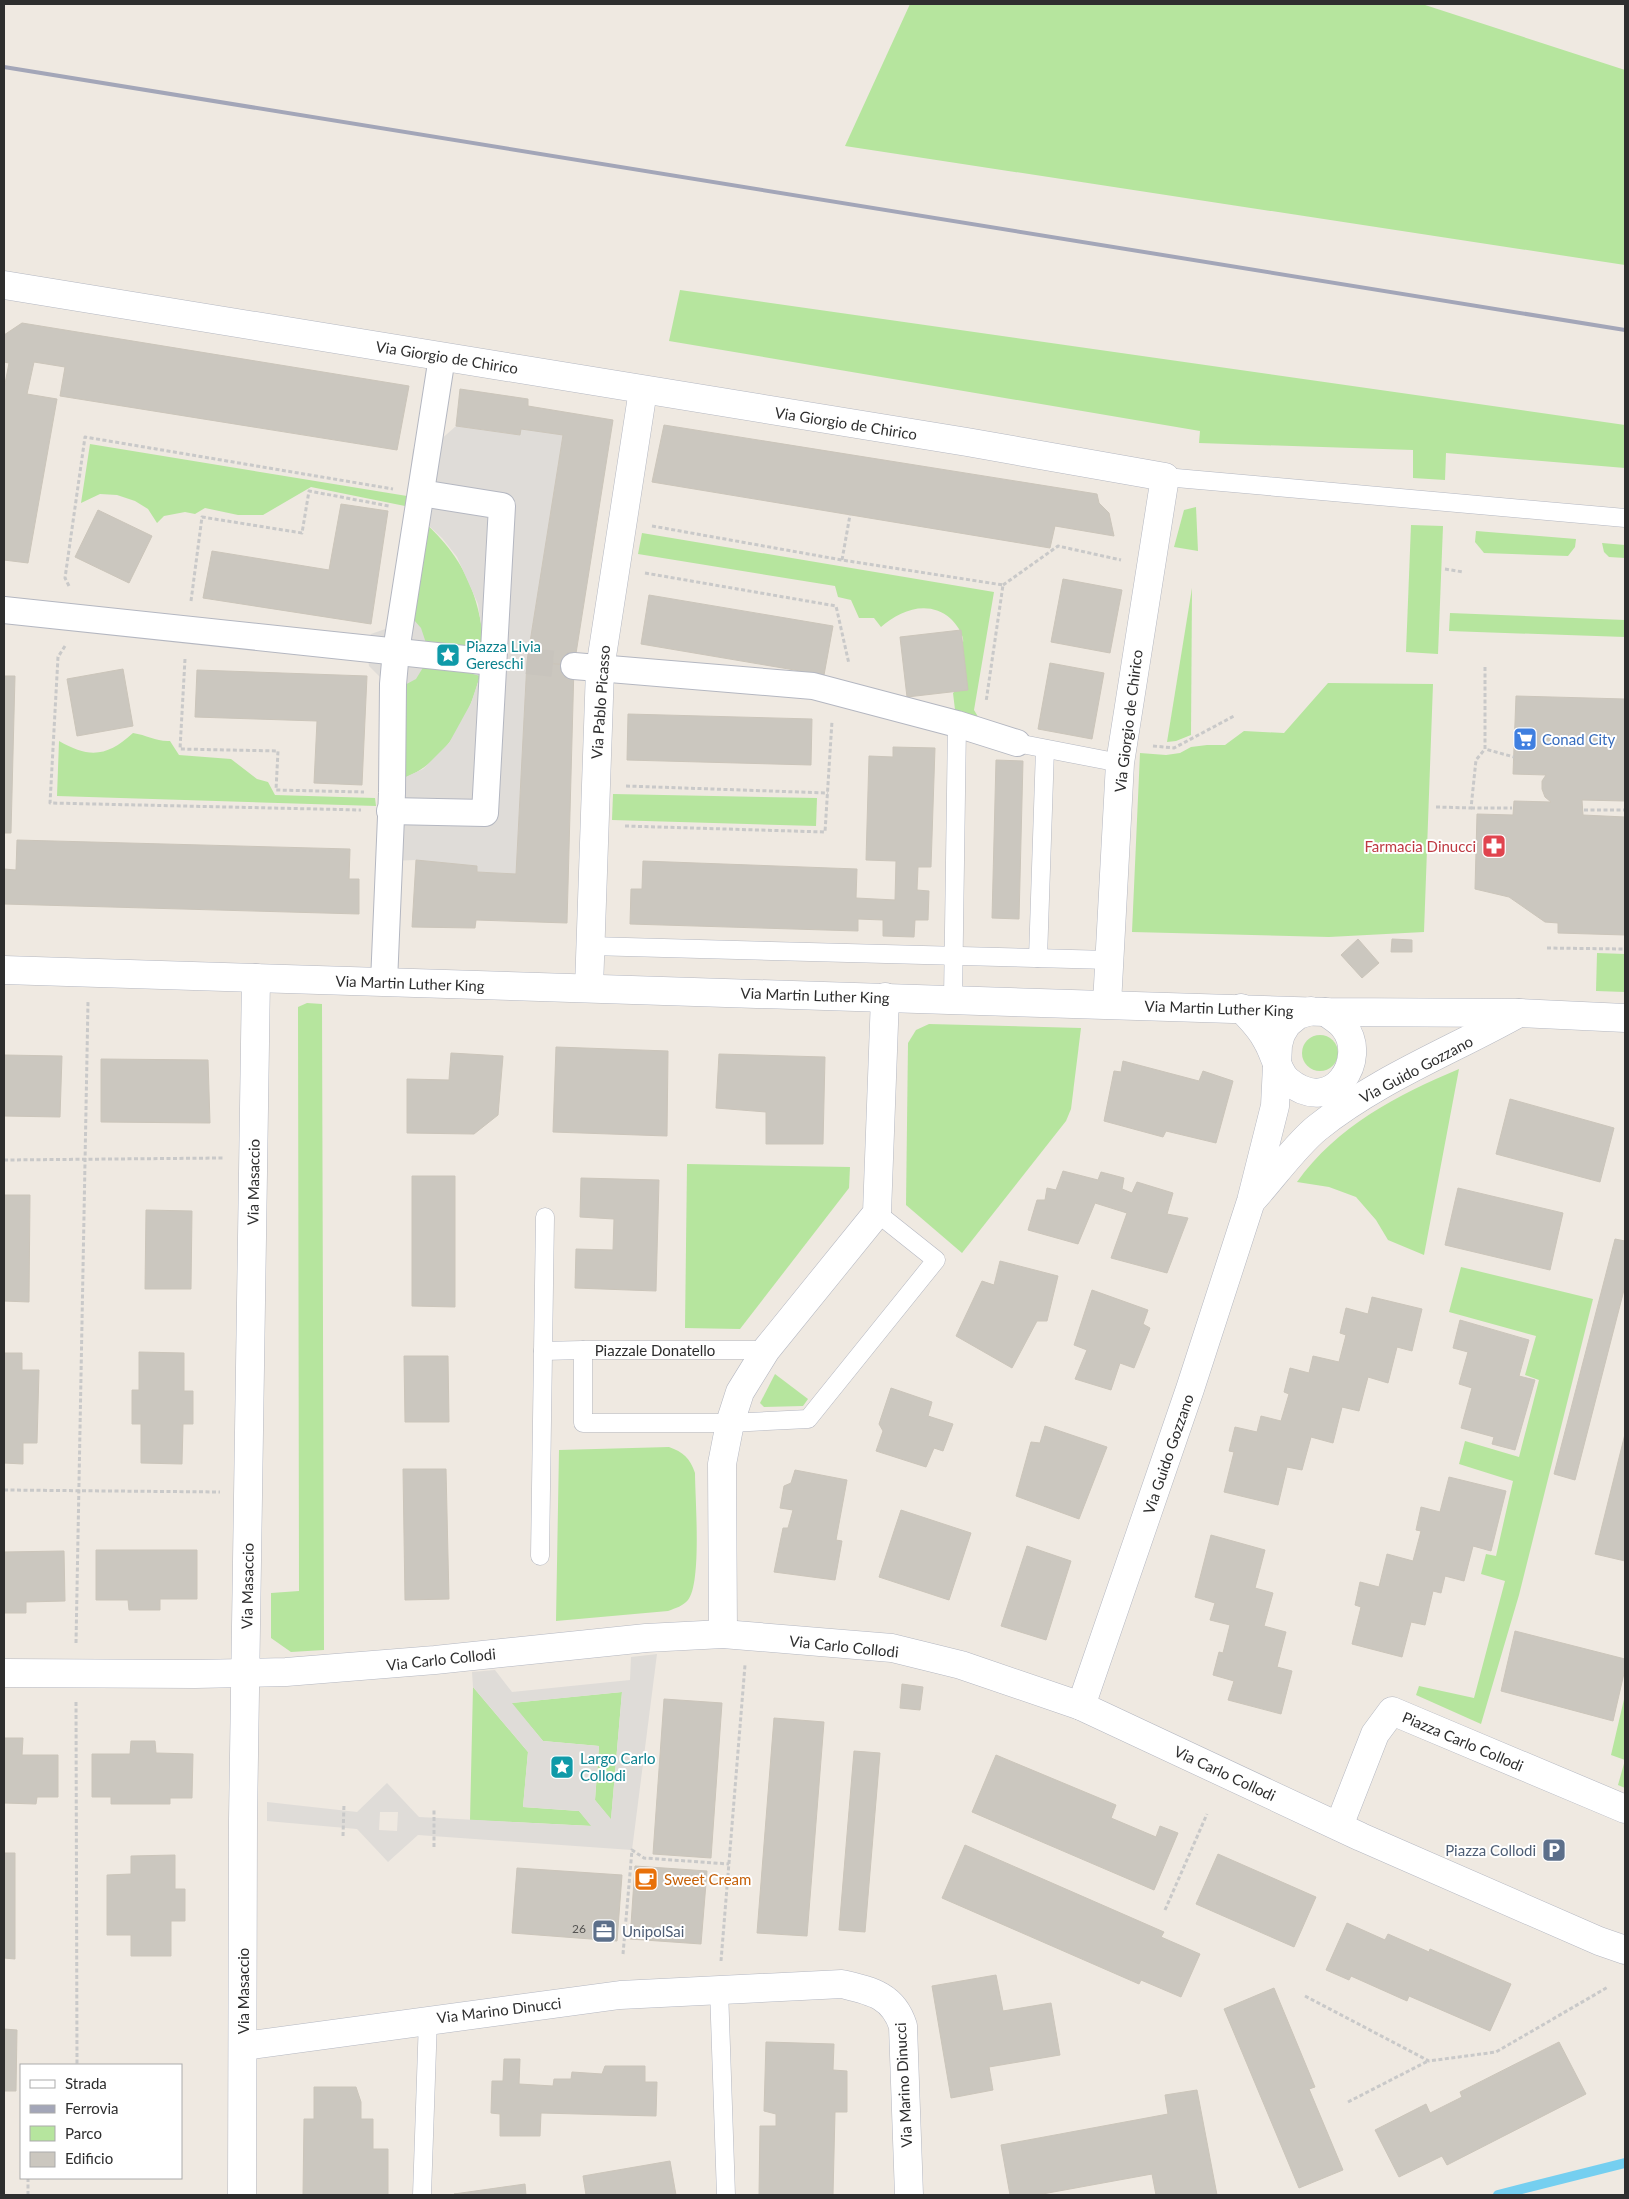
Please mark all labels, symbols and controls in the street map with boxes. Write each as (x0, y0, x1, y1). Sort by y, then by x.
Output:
street label: Via Giorgio de Chirico (375, 337, 519, 377)
street label: Via Giorgio de Chirico (774, 403, 918, 443)
place label: Piazza Livia Gereschi (466, 637, 541, 672)
place icon: Piazza Livia Gereschi (435, 642, 461, 668)
street label: Via Pablo Picasso (587, 644, 613, 760)
street label: Via Giorgio de Chirico (1110, 649, 1146, 793)
supermarket icon: Conad City (1512, 726, 1538, 752)
place label: Conad City (1542, 730, 1615, 748)
pharmacy icon: Farmacia Dinucci (1481, 833, 1507, 859)
place label: Farmacia Dinucci (1364, 837, 1476, 855)
street label: Via Martin Luther King (335, 971, 485, 995)
street label: Via Martin Luther King (740, 983, 890, 1007)
street label: Via Martin Luther King (1144, 996, 1294, 1020)
street label: Via Guido Gozzano (1356, 1032, 1476, 1106)
street label: Via Masaccio (243, 1139, 263, 1225)
street label: Piazzale Donatello (595, 1341, 715, 1359)
street label: Via Guido Gozzano (1139, 1392, 1197, 1516)
street label: Via Masaccio (237, 1543, 257, 1629)
street label: Via Carlo Collodi (788, 1631, 900, 1661)
street label: Via Carlo Collodi (385, 1644, 497, 1674)
street label: Piazza Carlo Collodi (1400, 1707, 1526, 1775)
street label: Via Carlo Collodi (1171, 1742, 1279, 1804)
place label: Largo Carlo Collodi (580, 1749, 655, 1784)
place icon: Largo Carlo Collodi (549, 1754, 575, 1780)
parking icon: Piazza Collodi (1541, 1837, 1567, 1863)
place label: Piazza Collodi (1445, 1841, 1536, 1859)
cafe icon: Sweet Cream (633, 1866, 659, 1892)
place label: Sweet Cream (664, 1870, 751, 1888)
office icon: UnipolSai (591, 1918, 617, 1944)
house number: 26 (572, 1921, 586, 1936)
place label: UnipolSai (622, 1922, 684, 1940)
street label: Via Masaccio (234, 1948, 252, 2034)
street label: Via Marino Dinucci (436, 1993, 562, 2027)
street label: Via Marino Dinucci (891, 2022, 915, 2148)
legend (20, 2064, 182, 2179)
text: Strada (65, 2074, 107, 2092)
text: Ferrovia (65, 2099, 118, 2117)
text: Parco (65, 2124, 102, 2142)
text: Edificio (65, 2149, 113, 2167)

